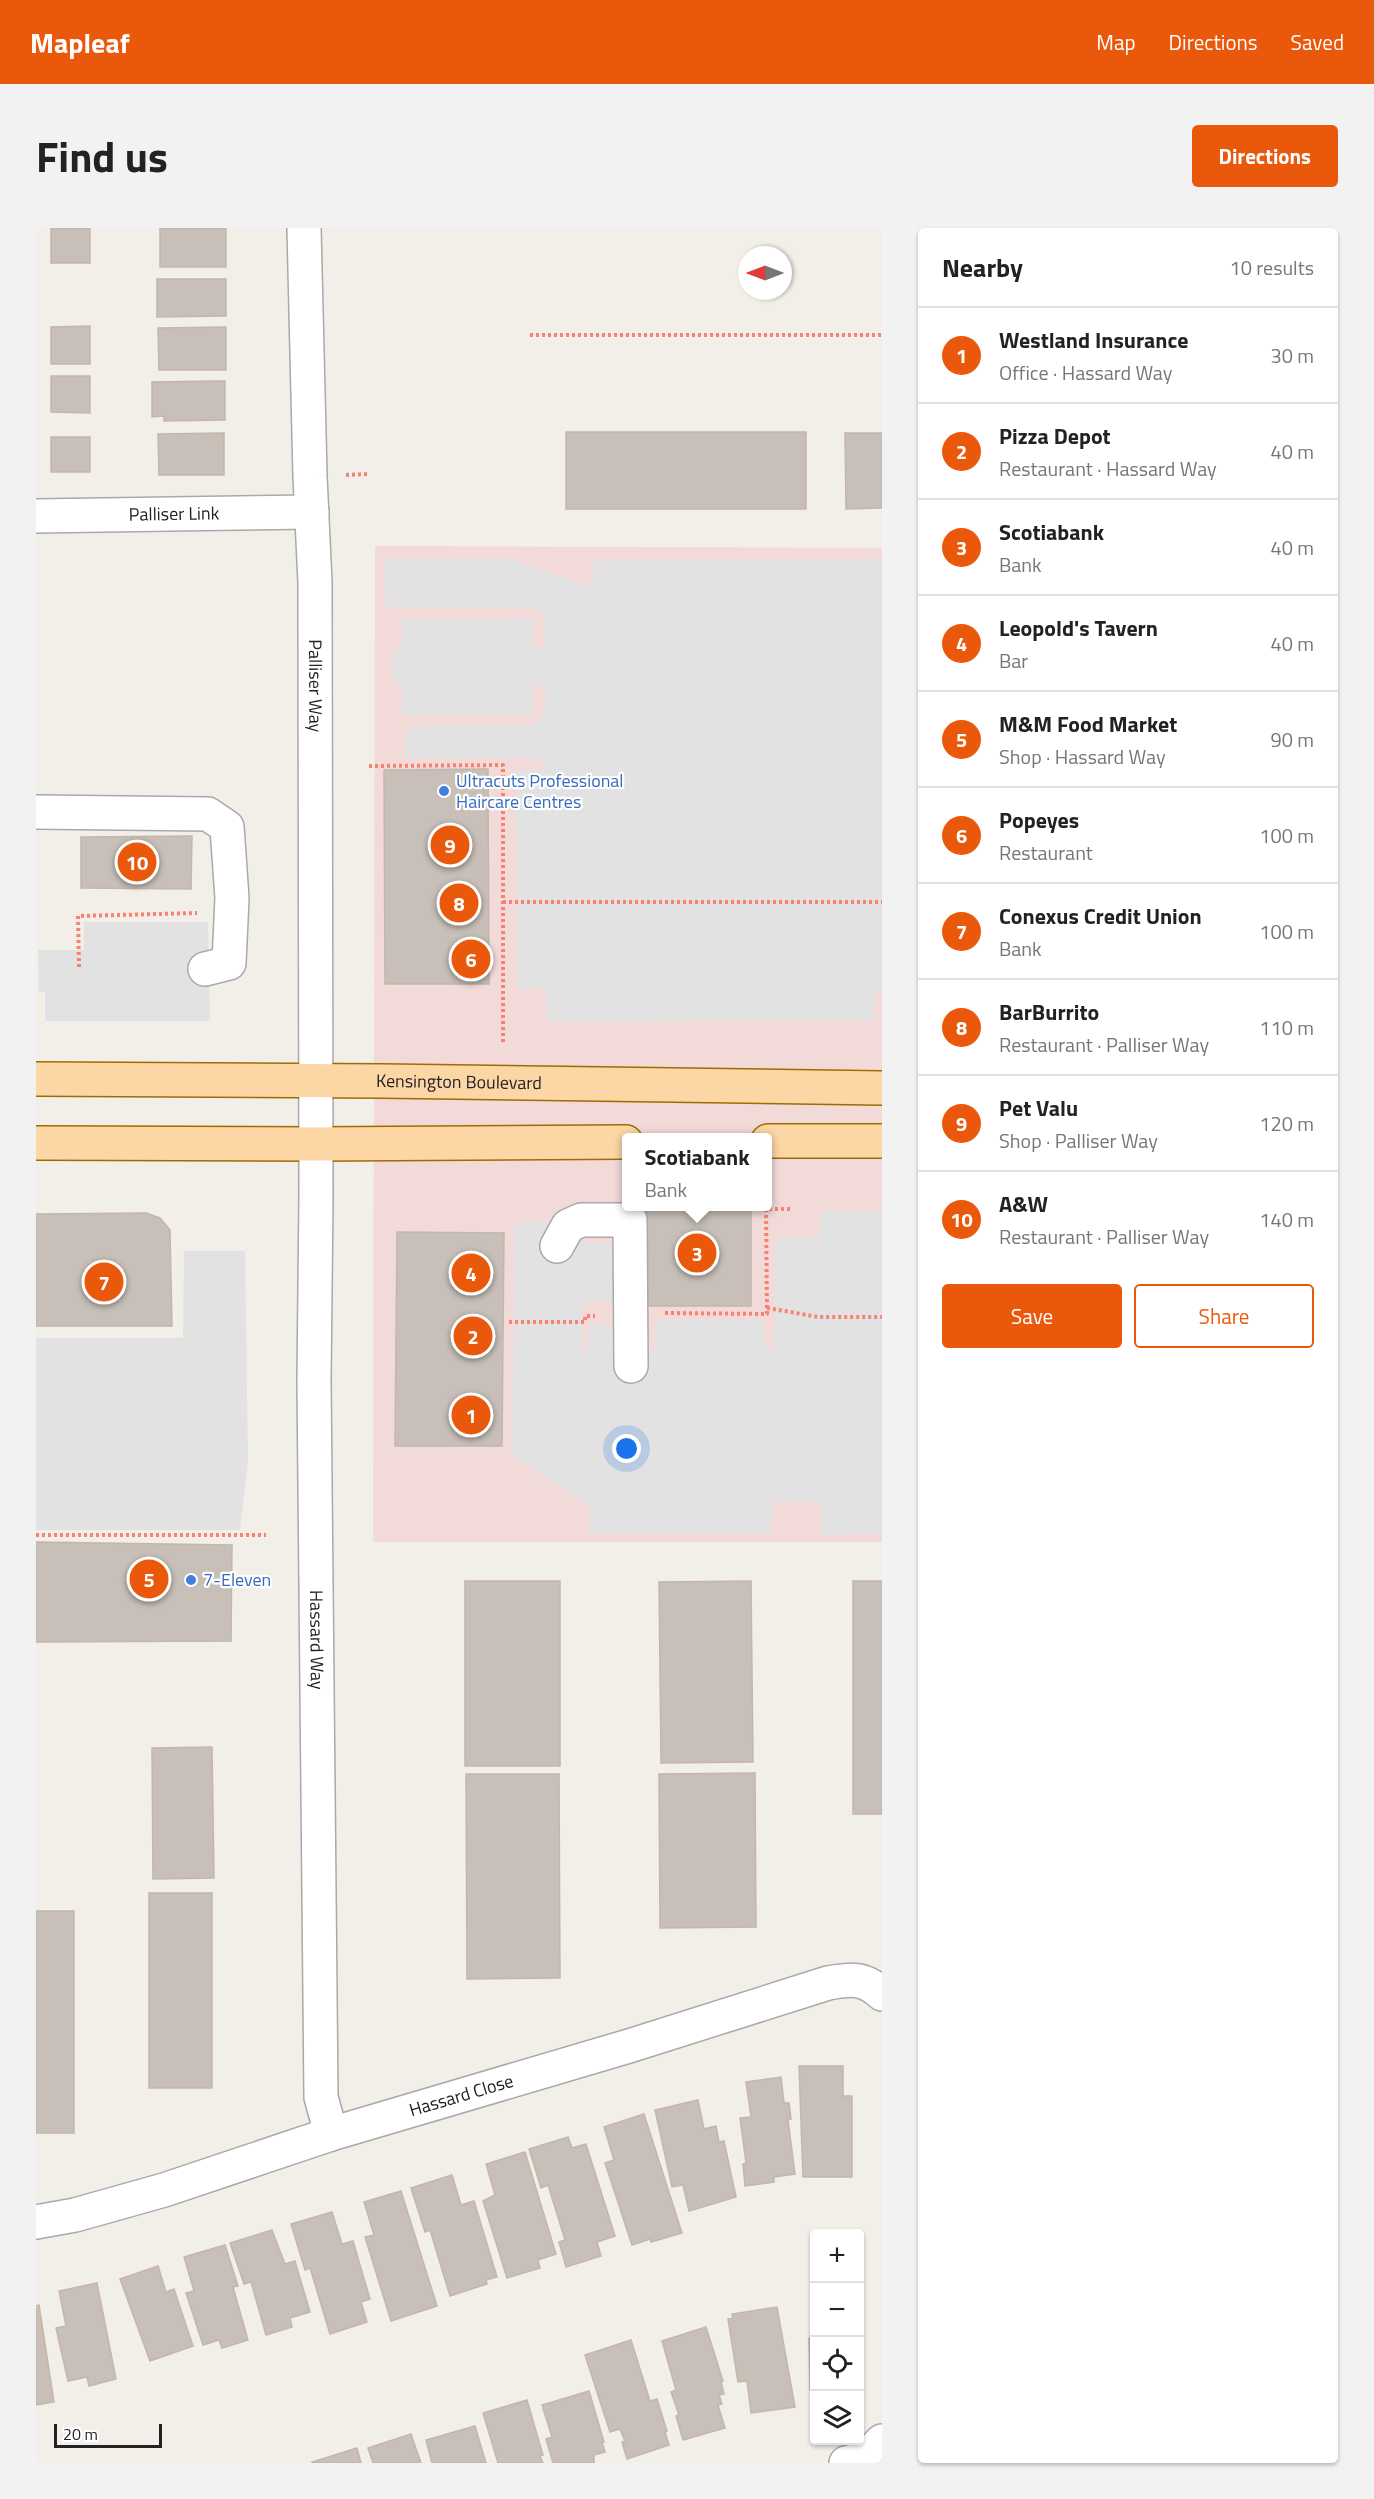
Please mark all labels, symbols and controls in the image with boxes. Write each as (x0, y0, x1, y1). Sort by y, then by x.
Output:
text: Mapleaf (30, 21, 130, 64)
text: Map (1096, 26, 1136, 58)
text: Directions (1169, 26, 1258, 58)
text: Saved (1291, 26, 1344, 58)
text: Find us (36, 124, 168, 188)
button: Directions (1192, 125, 1338, 187)
north arrow (738, 246, 792, 300)
text: Nearby (942, 248, 1023, 287)
text: 10 results (1230, 252, 1314, 283)
text: Westland Insurance (999, 323, 1188, 357)
text: 1 (956, 340, 967, 371)
text: 30 m (1270, 340, 1314, 371)
text: Office · Hassard Way (999, 357, 1172, 388)
text: Pizza Depot (999, 419, 1111, 453)
text: 2 (956, 436, 967, 467)
text: 40 m (1270, 436, 1314, 467)
text: Restaurant · Hassard Way (999, 453, 1217, 484)
street label: Palliser Link (129, 499, 220, 528)
text: Scotiabank (999, 515, 1104, 549)
text: 3 (956, 532, 967, 563)
text: 40 m (1270, 532, 1314, 563)
text: Bank (999, 549, 1042, 580)
text: Leopold's Tavern (999, 611, 1158, 645)
text: 4 (956, 628, 967, 659)
text: 40 m (1270, 628, 1314, 659)
street label: Palliser Way (302, 639, 329, 733)
text: Bar (999, 645, 1028, 676)
text: M&M Food Market (999, 707, 1177, 741)
text: 5 (956, 724, 967, 755)
text: 90 m (1270, 724, 1314, 755)
text: Shop · Hassard Way (999, 741, 1166, 772)
place label: Ultracuts Professional Haircare Centres (456, 767, 624, 815)
marker: Ultracuts Professional Haircare Centres (437, 784, 451, 798)
text: Popeyes (999, 803, 1079, 837)
text: 6 (956, 820, 967, 851)
text: 100 m (1259, 820, 1314, 851)
pin: 9 (430, 822, 470, 868)
text: Restaurant (999, 837, 1093, 868)
pin: 10 (118, 840, 156, 884)
pin: 8 (440, 880, 478, 926)
text: Conexus Credit Union (999, 899, 1202, 933)
text: 7 (956, 916, 967, 947)
text: 100 m (1259, 916, 1314, 947)
text: Bank (999, 933, 1042, 964)
pin: 6 (452, 936, 490, 982)
text: BarBurrito (999, 995, 1099, 1029)
text: 8 (956, 1012, 967, 1043)
text: 110 m (1259, 1012, 1314, 1043)
text: Restaurant · Palliser Way (999, 1029, 1209, 1060)
street label: Kensington Boulevard (376, 1067, 542, 1096)
text: Pet Valu (999, 1091, 1078, 1125)
text: 9 (956, 1108, 967, 1139)
text: 120 m (1259, 1108, 1314, 1139)
text: Shop · Palliser Way (999, 1125, 1158, 1156)
popup (622, 1133, 772, 1211)
text: Scotiabank (644, 1140, 750, 1174)
text: Bank (644, 1174, 687, 1205)
text: A&W (999, 1187, 1048, 1221)
text: 10 (950, 1204, 973, 1235)
text: 140 m (1259, 1204, 1314, 1235)
text: Restaurant · Palliser Way (999, 1221, 1209, 1252)
pin: 3 (678, 1230, 716, 1276)
pin: 4 (452, 1250, 490, 1296)
pin: 7 (84, 1260, 124, 1304)
button: Save (942, 1284, 1122, 1348)
button: Share (1134, 1284, 1314, 1348)
pin: 2 (454, 1314, 492, 1358)
pin: 1 (452, 1392, 490, 1438)
your location (612, 1434, 641, 1463)
pin: 5 (130, 1556, 168, 1602)
place label: 7-Eleven (203, 1566, 271, 1593)
marker: 7-Eleven (184, 1573, 198, 1587)
street label: Hassard Way (303, 1590, 331, 1690)
street label: Hassard Close (406, 2067, 516, 2123)
map controls (810, 2229, 864, 2445)
button: + (810, 2229, 864, 2283)
button: − (810, 2283, 864, 2337)
button: locate (810, 2337, 864, 2391)
button: layers (810, 2391, 864, 2445)
scale bar (54, 2421, 162, 2448)
text: 20 m (63, 2422, 98, 2446)

